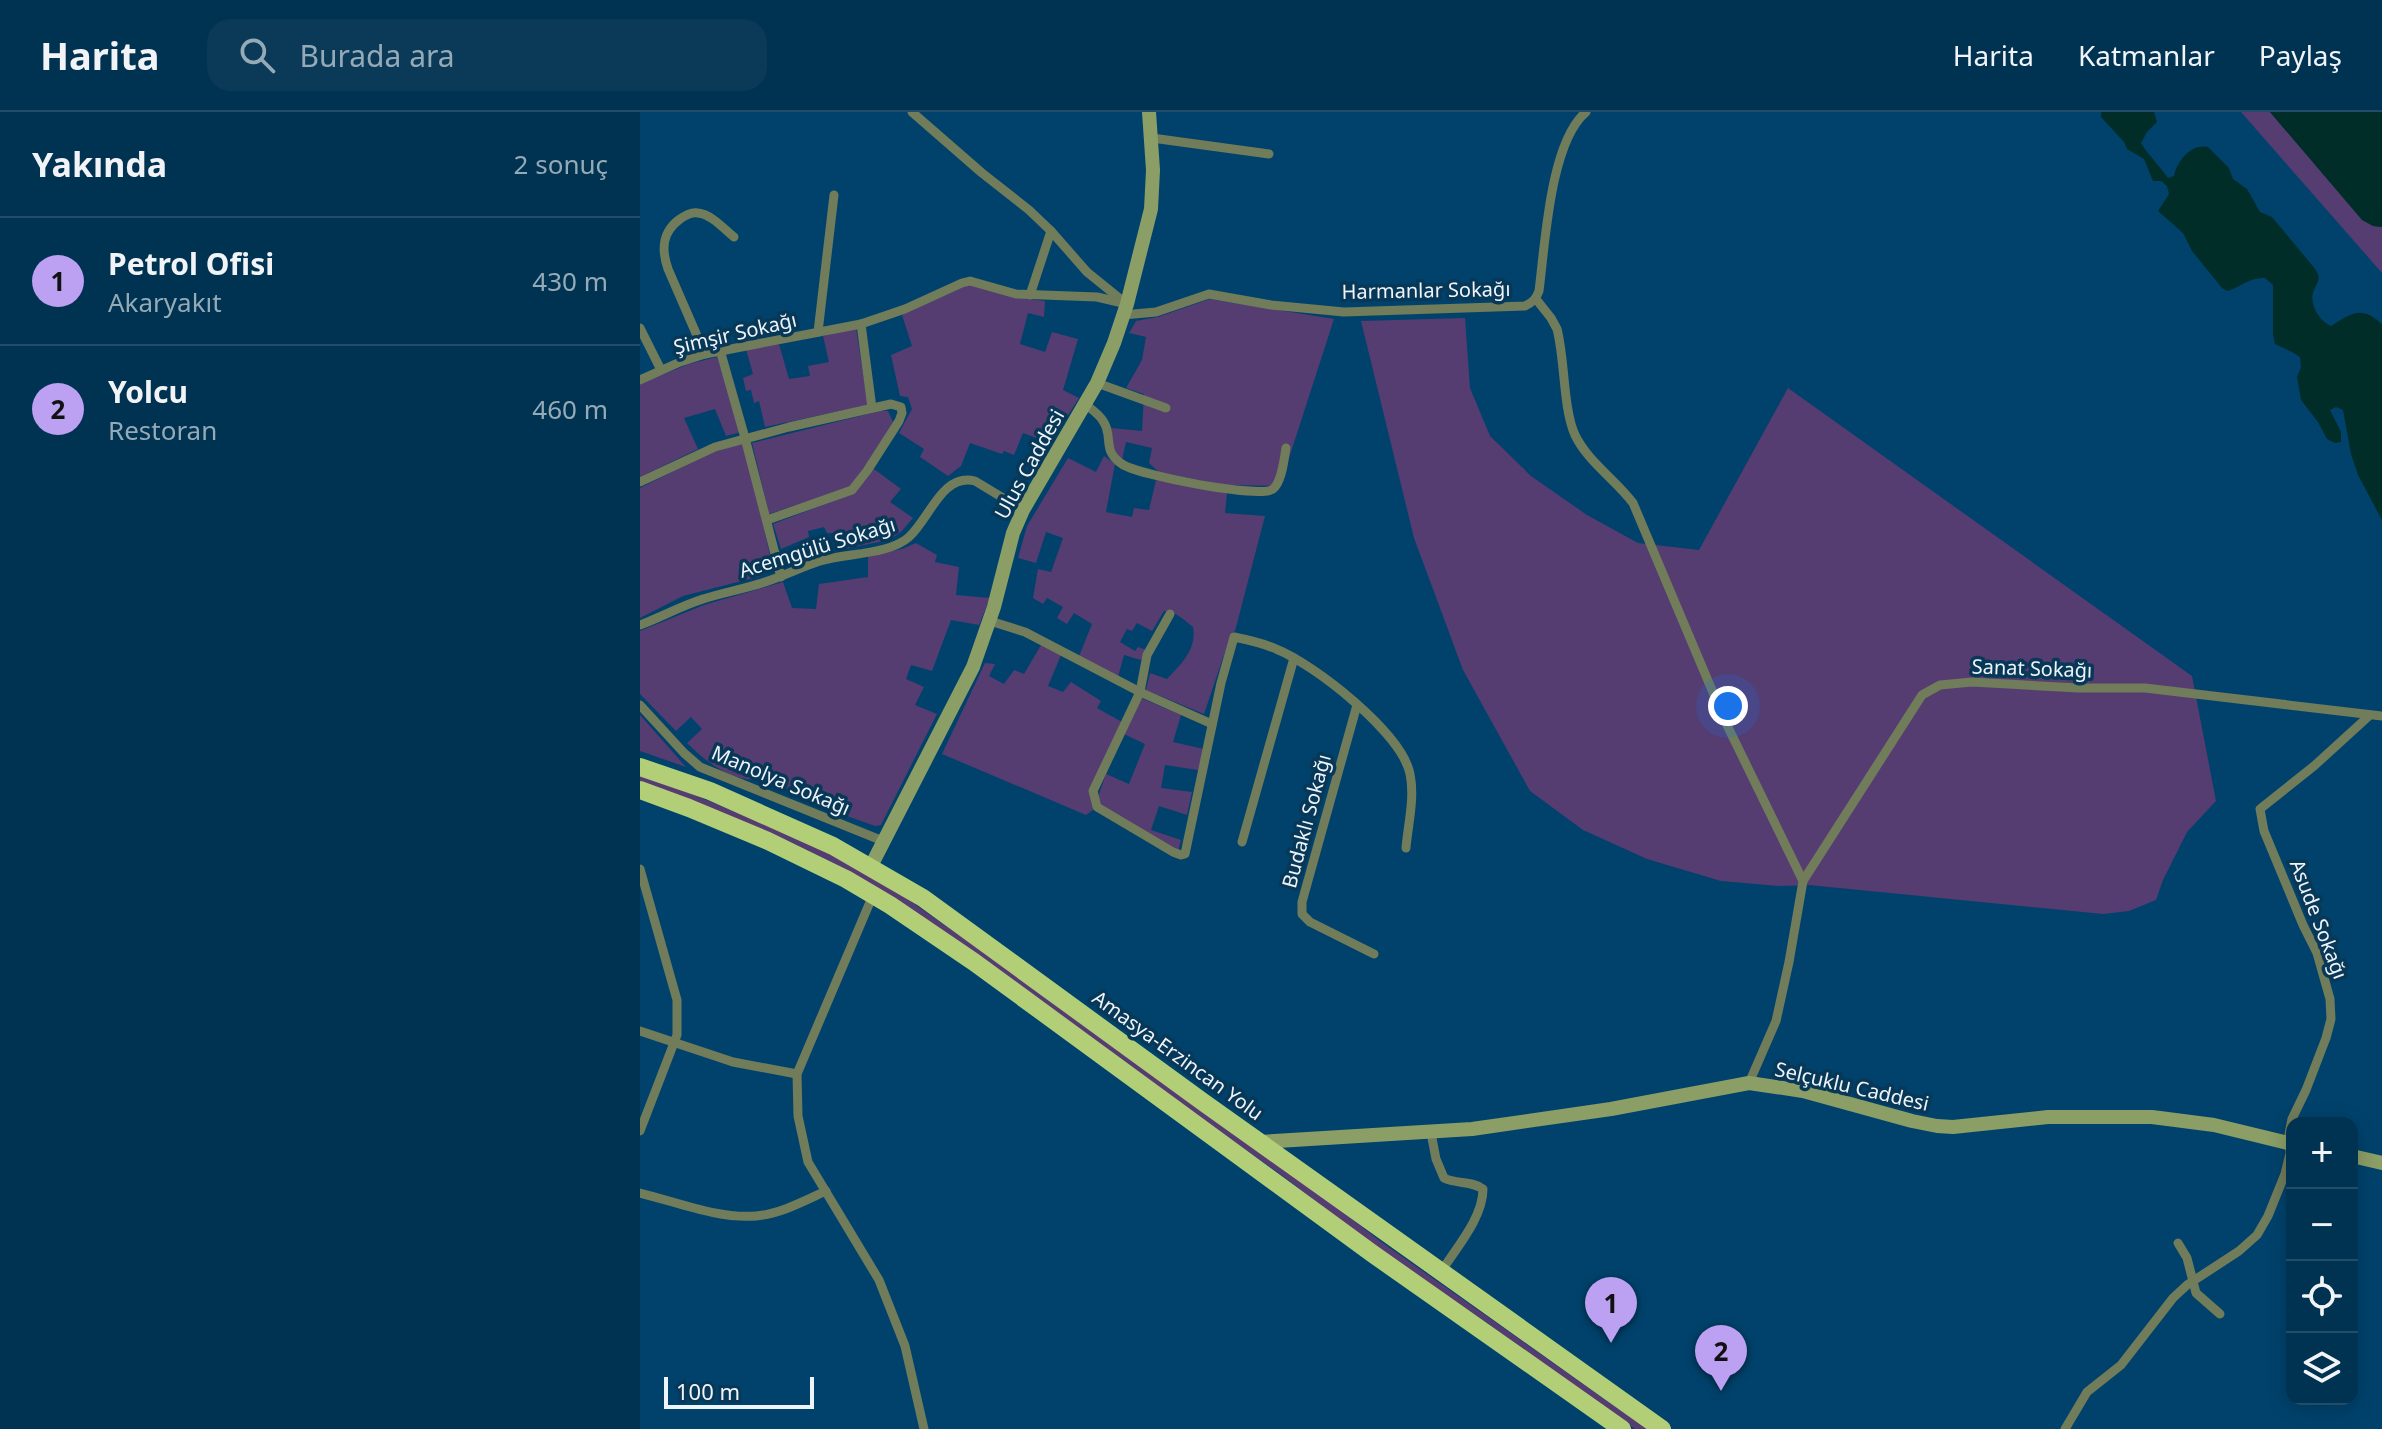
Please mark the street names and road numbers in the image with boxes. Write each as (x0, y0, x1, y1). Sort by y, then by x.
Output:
street label: Harmanlar Sokağı (1341, 275, 1511, 305)
street label: Şimşir Sokağı (671, 306, 799, 360)
street label: Ulus Caddesi (988, 404, 1070, 524)
street label: Acemgülü Sokağı (736, 510, 898, 584)
street label: Sanat Sokağı (1971, 652, 2093, 684)
street label: Manolya Sokağı (708, 739, 854, 821)
street label: Budaklı Sokağı (1275, 751, 1337, 891)
street label: Asude Sokağı (2284, 855, 2354, 983)
street label: Amasya-Erzincan Yolu (1087, 984, 1269, 1126)
street label: Selçuklu Caddesi (1772, 1055, 1932, 1117)

